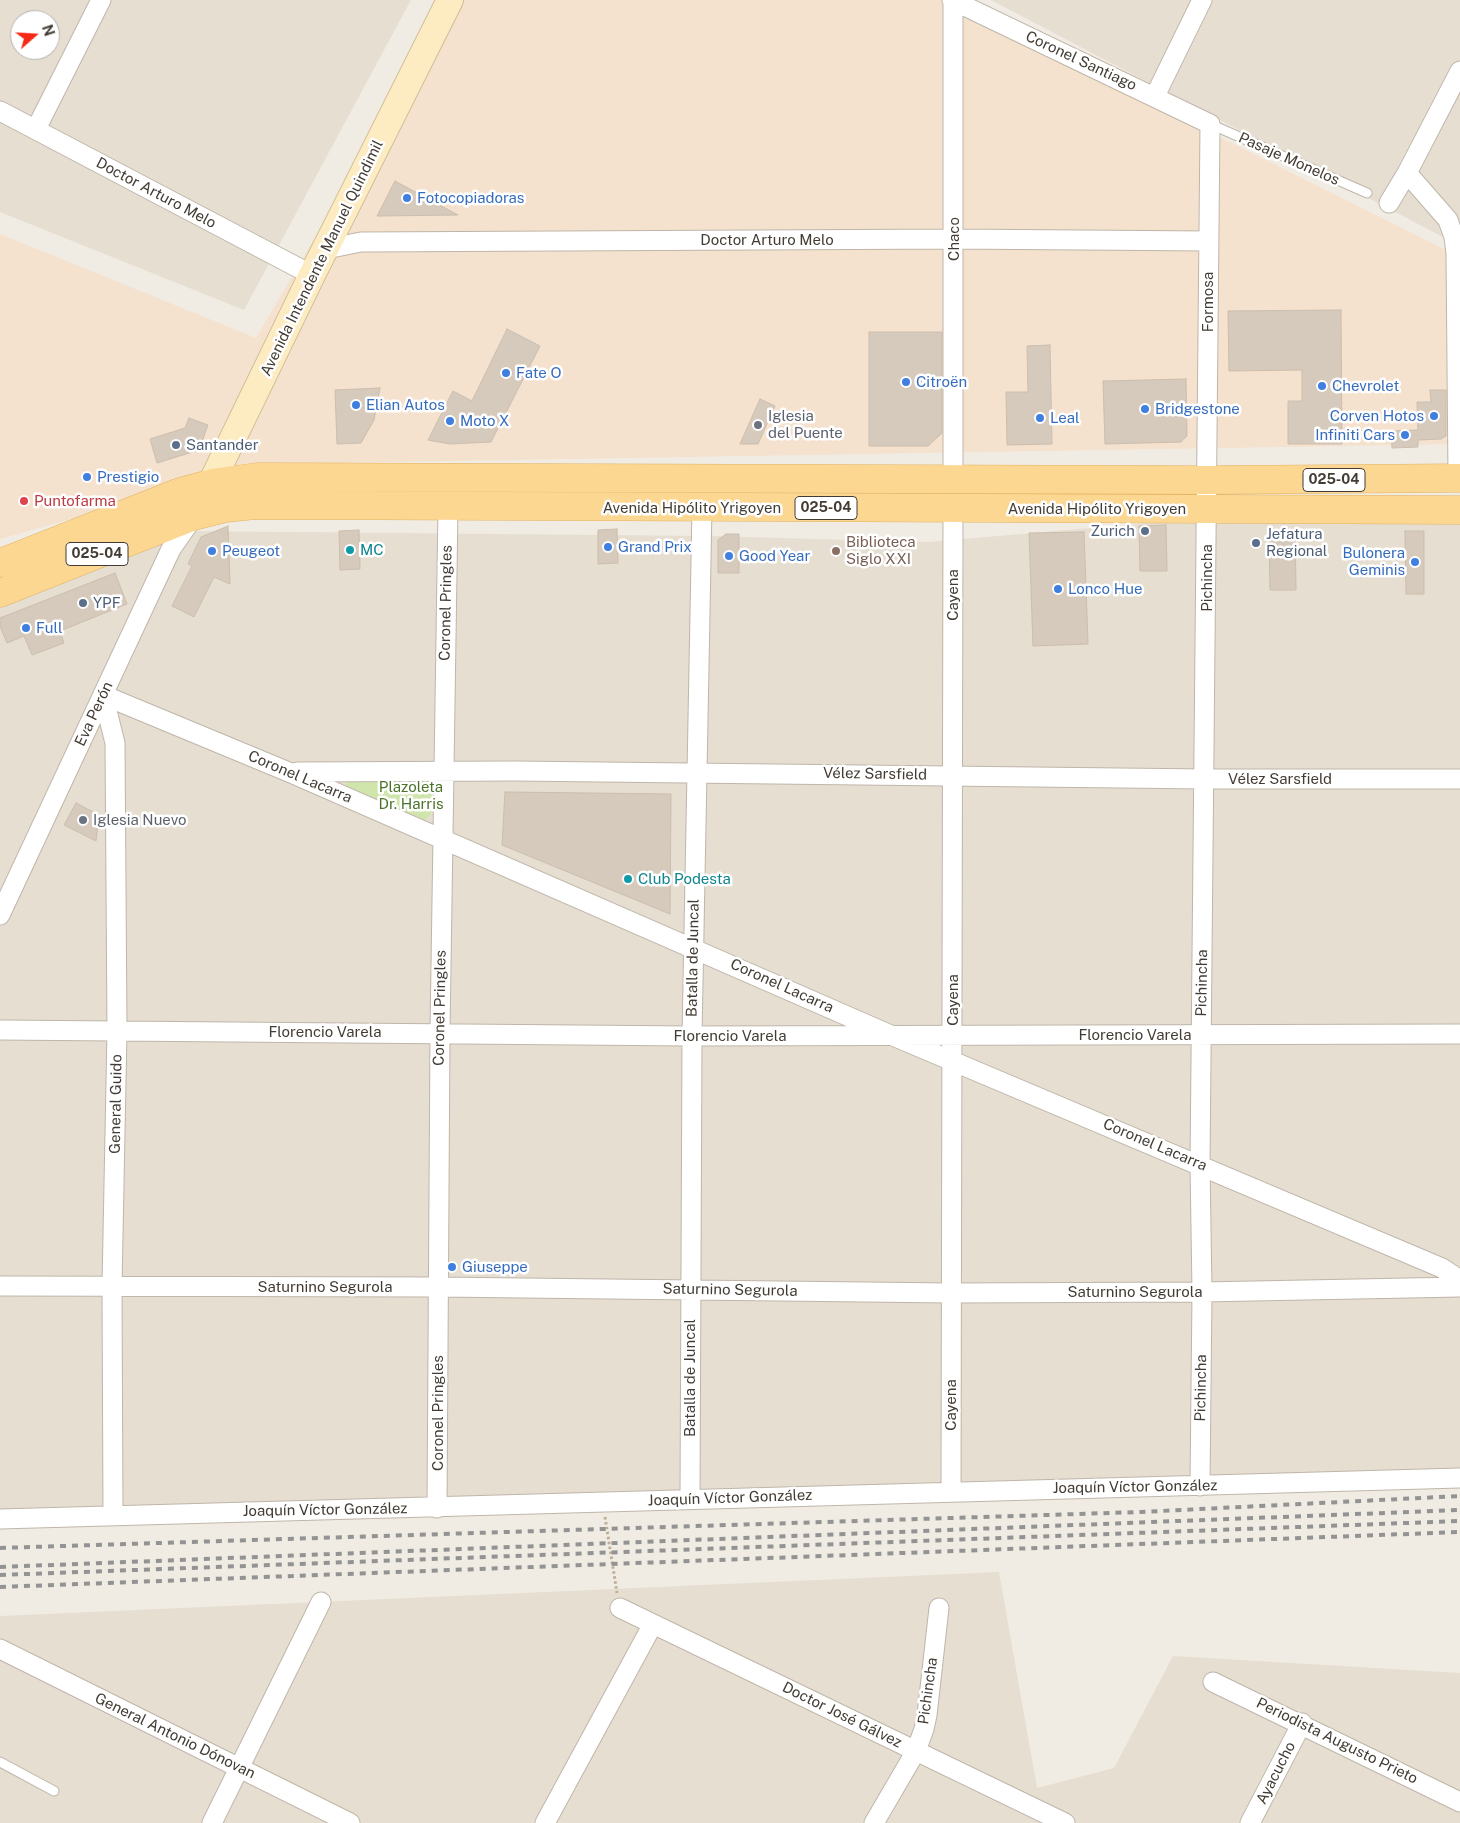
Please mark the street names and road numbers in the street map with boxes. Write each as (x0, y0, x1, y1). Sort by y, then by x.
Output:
street label: Coronel Santiago (1023, 27, 1139, 95)
street label: Pasaje Monelos (1236, 129, 1342, 189)
street label: Avenida Intendente Manuel Quindimil (257, 137, 387, 379)
street label: Doctor Arturo Melo (93, 154, 219, 232)
street label: Chaco (945, 217, 963, 261)
street label: Doctor Arturo Melo (700, 231, 834, 249)
street label: Formosa (1199, 272, 1217, 332)
road number: 025-04 (1303, 468, 1365, 492)
road number: 025-04 (795, 496, 857, 520)
street label: Avenida Hipólito Yrigoyen (603, 499, 781, 517)
street label: Avenida Hipólito Yrigoyen (1008, 500, 1186, 518)
road number: 025-04 (66, 542, 128, 566)
street label: Pichincha (1198, 544, 1216, 612)
street label: Coronel Pringles (436, 545, 456, 661)
street label: Cayena (944, 569, 962, 621)
street label: Eva Perón (71, 679, 117, 749)
street label: Coronel Lacarra (245, 747, 355, 807)
street label: Vélez Sarsfield (823, 764, 927, 784)
street label: Vélez Sarsfield (1228, 770, 1332, 788)
street label: Batalla de Juncal (683, 899, 703, 1017)
street label: Pichincha (1192, 949, 1212, 1017)
street label: Coronel Pringles (430, 950, 450, 1066)
street label: Coronel Lacarra (728, 955, 836, 1017)
street label: Cayena (944, 974, 962, 1026)
street label: Florencio Varela (268, 1023, 382, 1041)
street label: Florencio Varela (1078, 1026, 1192, 1044)
street label: Florencio Varela (673, 1027, 787, 1045)
street label: General Guido (106, 1054, 126, 1154)
street label: Coronel Lacarra (1100, 1115, 1210, 1175)
street label: Saturnino Segurola (257, 1278, 393, 1296)
street label: Saturnino Segurola (662, 1280, 798, 1300)
street label: Saturnino Segurola (1067, 1283, 1203, 1301)
street label: Batalla de Juncal (681, 1319, 699, 1437)
street label: Pichincha (1191, 1354, 1211, 1422)
street label: Coronel Pringles (429, 1355, 447, 1471)
street label: Cayena (942, 1379, 960, 1431)
street label: Joaquín Víctor González (1053, 1477, 1217, 1497)
street label: Joaquín Víctor González (647, 1486, 813, 1510)
street label: Joaquín Víctor González (243, 1500, 407, 1520)
street label: Pichincha (914, 1656, 942, 1726)
street label: Doctor José Gálvez (779, 1678, 905, 1752)
street label: General Antonio Dónovan (92, 1689, 258, 1783)
street label: Periodista Augusto Prieto (1253, 1694, 1421, 1788)
street label: Ayacucho (1253, 1739, 1299, 1807)

